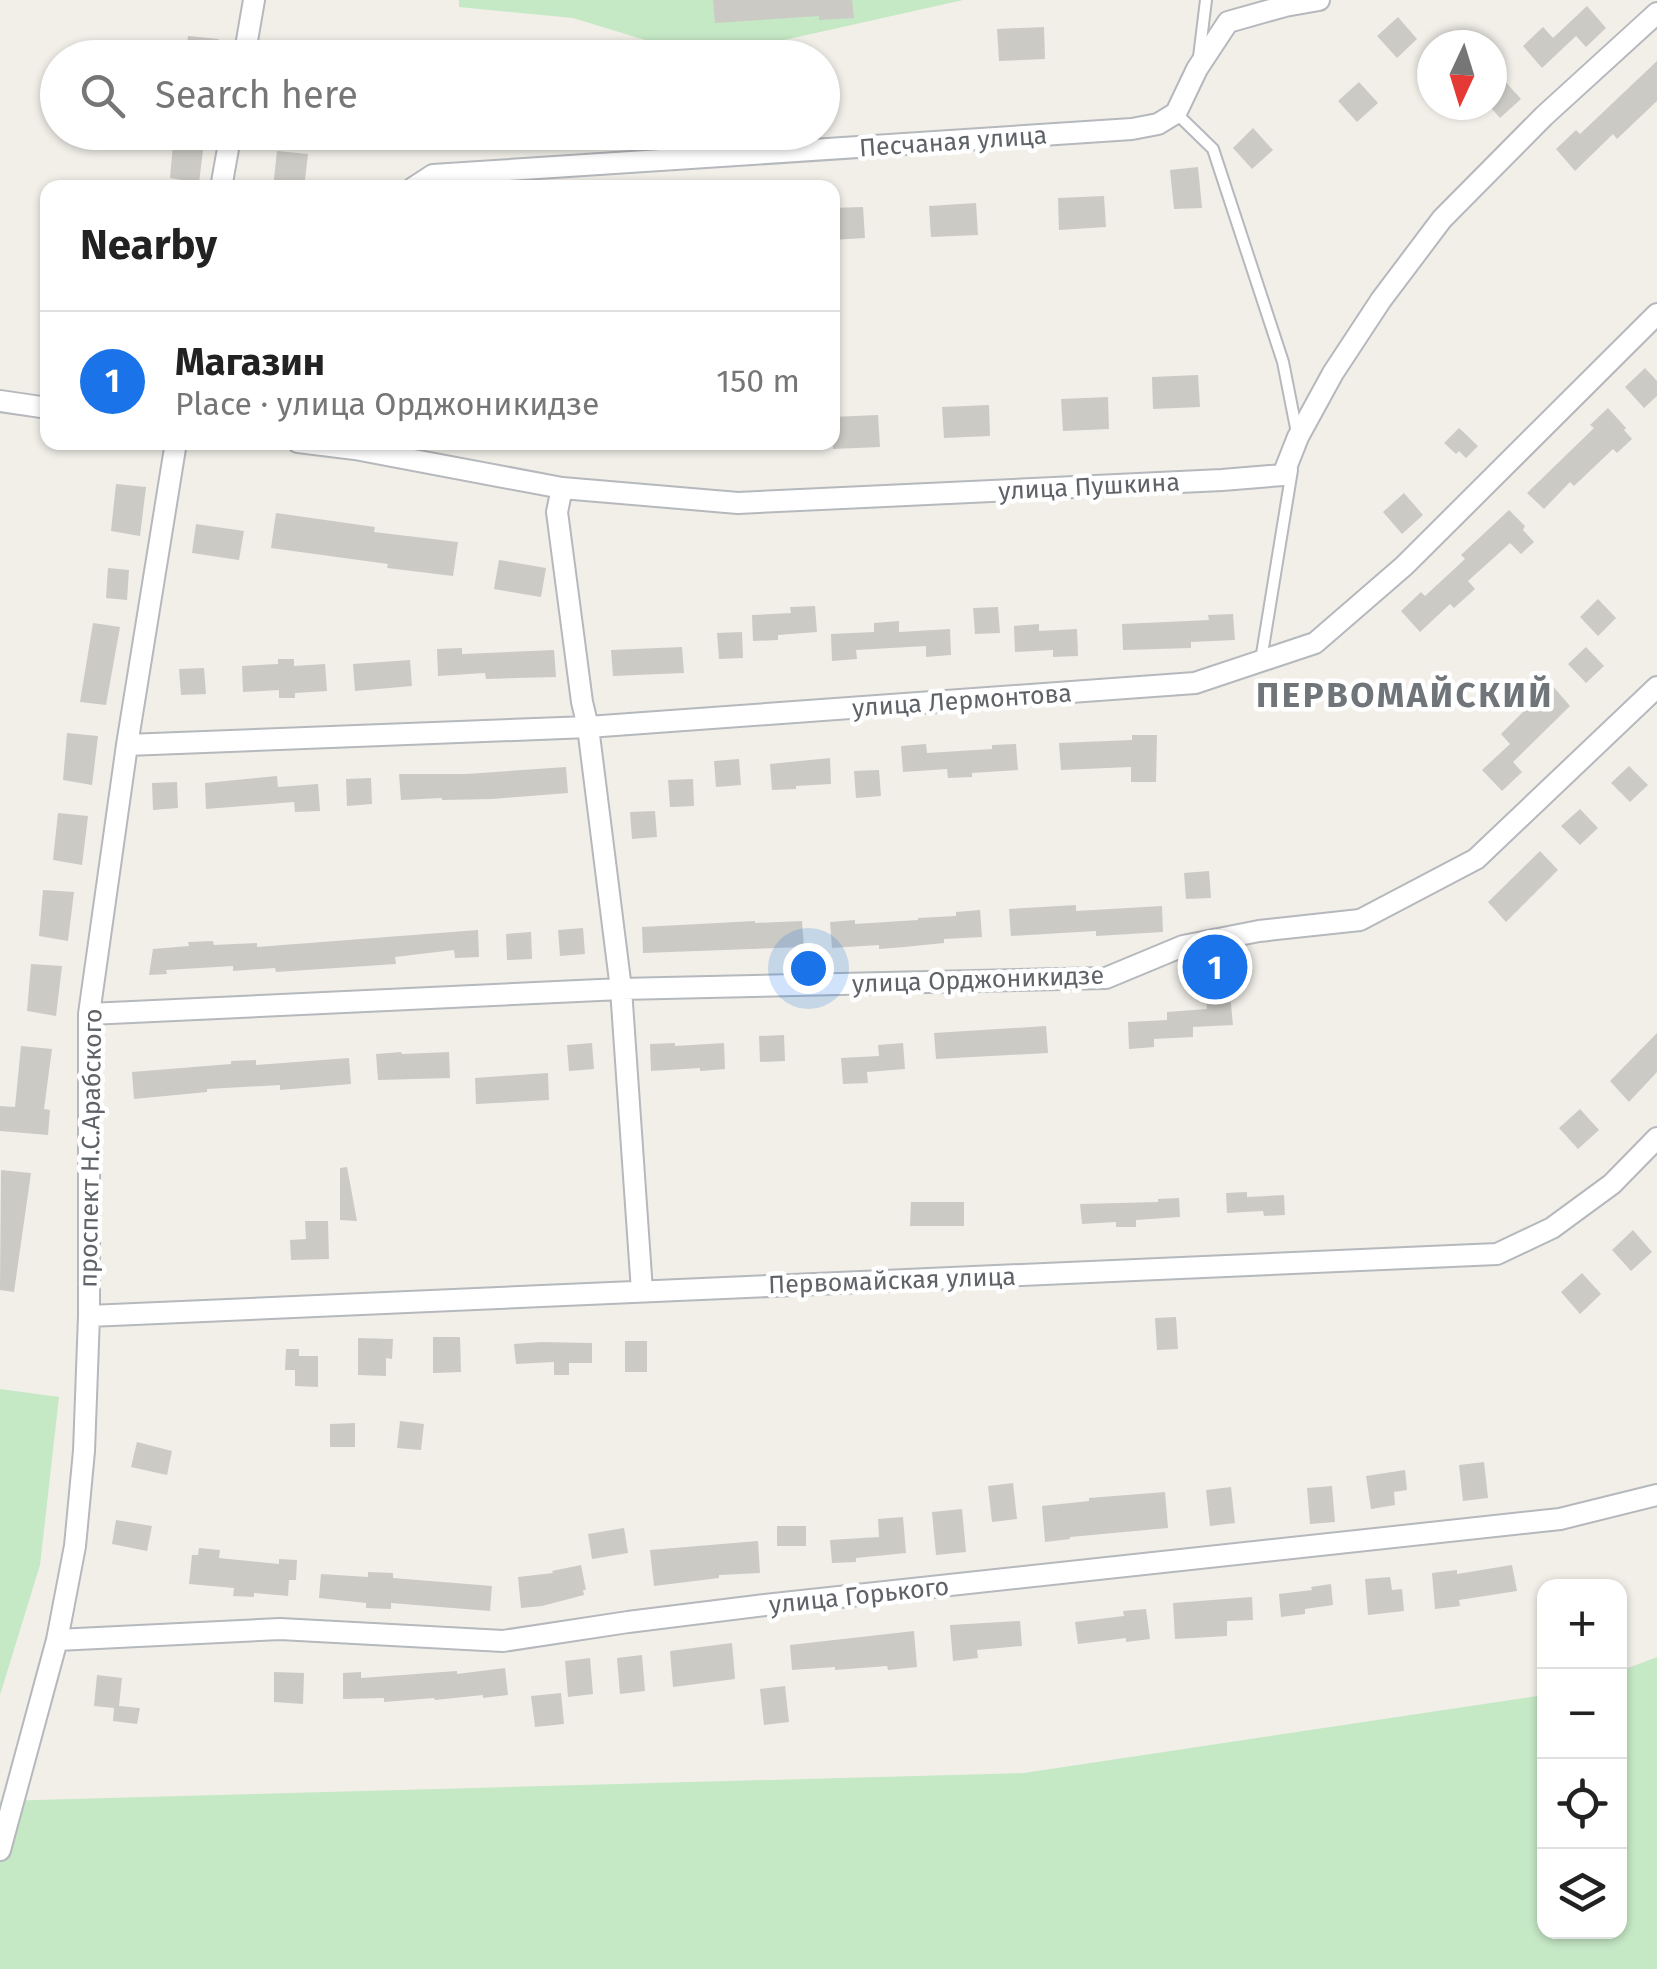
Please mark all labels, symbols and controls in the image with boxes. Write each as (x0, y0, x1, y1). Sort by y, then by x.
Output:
north arrow (1417, 30, 1507, 120)
search box (40, 40, 840, 150)
icon: search (75, 68, 130, 123)
text: Search here (155, 72, 358, 118)
street label: Песчаная улица (858, 120, 1048, 164)
text: Nearby (80, 220, 217, 270)
text: Магазин (175, 339, 325, 385)
text: 1 (105, 362, 120, 400)
text: 150 m (716, 362, 800, 400)
text: Place · улица Орджоникидзе (175, 385, 600, 423)
street label: улица Пушкина (998, 467, 1181, 507)
district label: ПЕРВОМАЙСКИЙ (1256, 674, 1554, 716)
street label: улица Лермонтова (851, 678, 1073, 724)
pin: 1 (1182, 930, 1248, 1004)
your location (783, 943, 834, 994)
street label: улица Орджоникидзе (851, 961, 1105, 999)
street label: проспект Н.С.Арабского (74, 1008, 108, 1288)
street label: Первомайская улица (768, 1262, 1016, 1300)
street label: улица Горького (768, 1572, 951, 1620)
map controls (1537, 1579, 1627, 1939)
button: + (1537, 1579, 1627, 1669)
button: − (1537, 1669, 1627, 1759)
button: locate (1537, 1759, 1627, 1849)
button: layers (1537, 1849, 1627, 1939)

